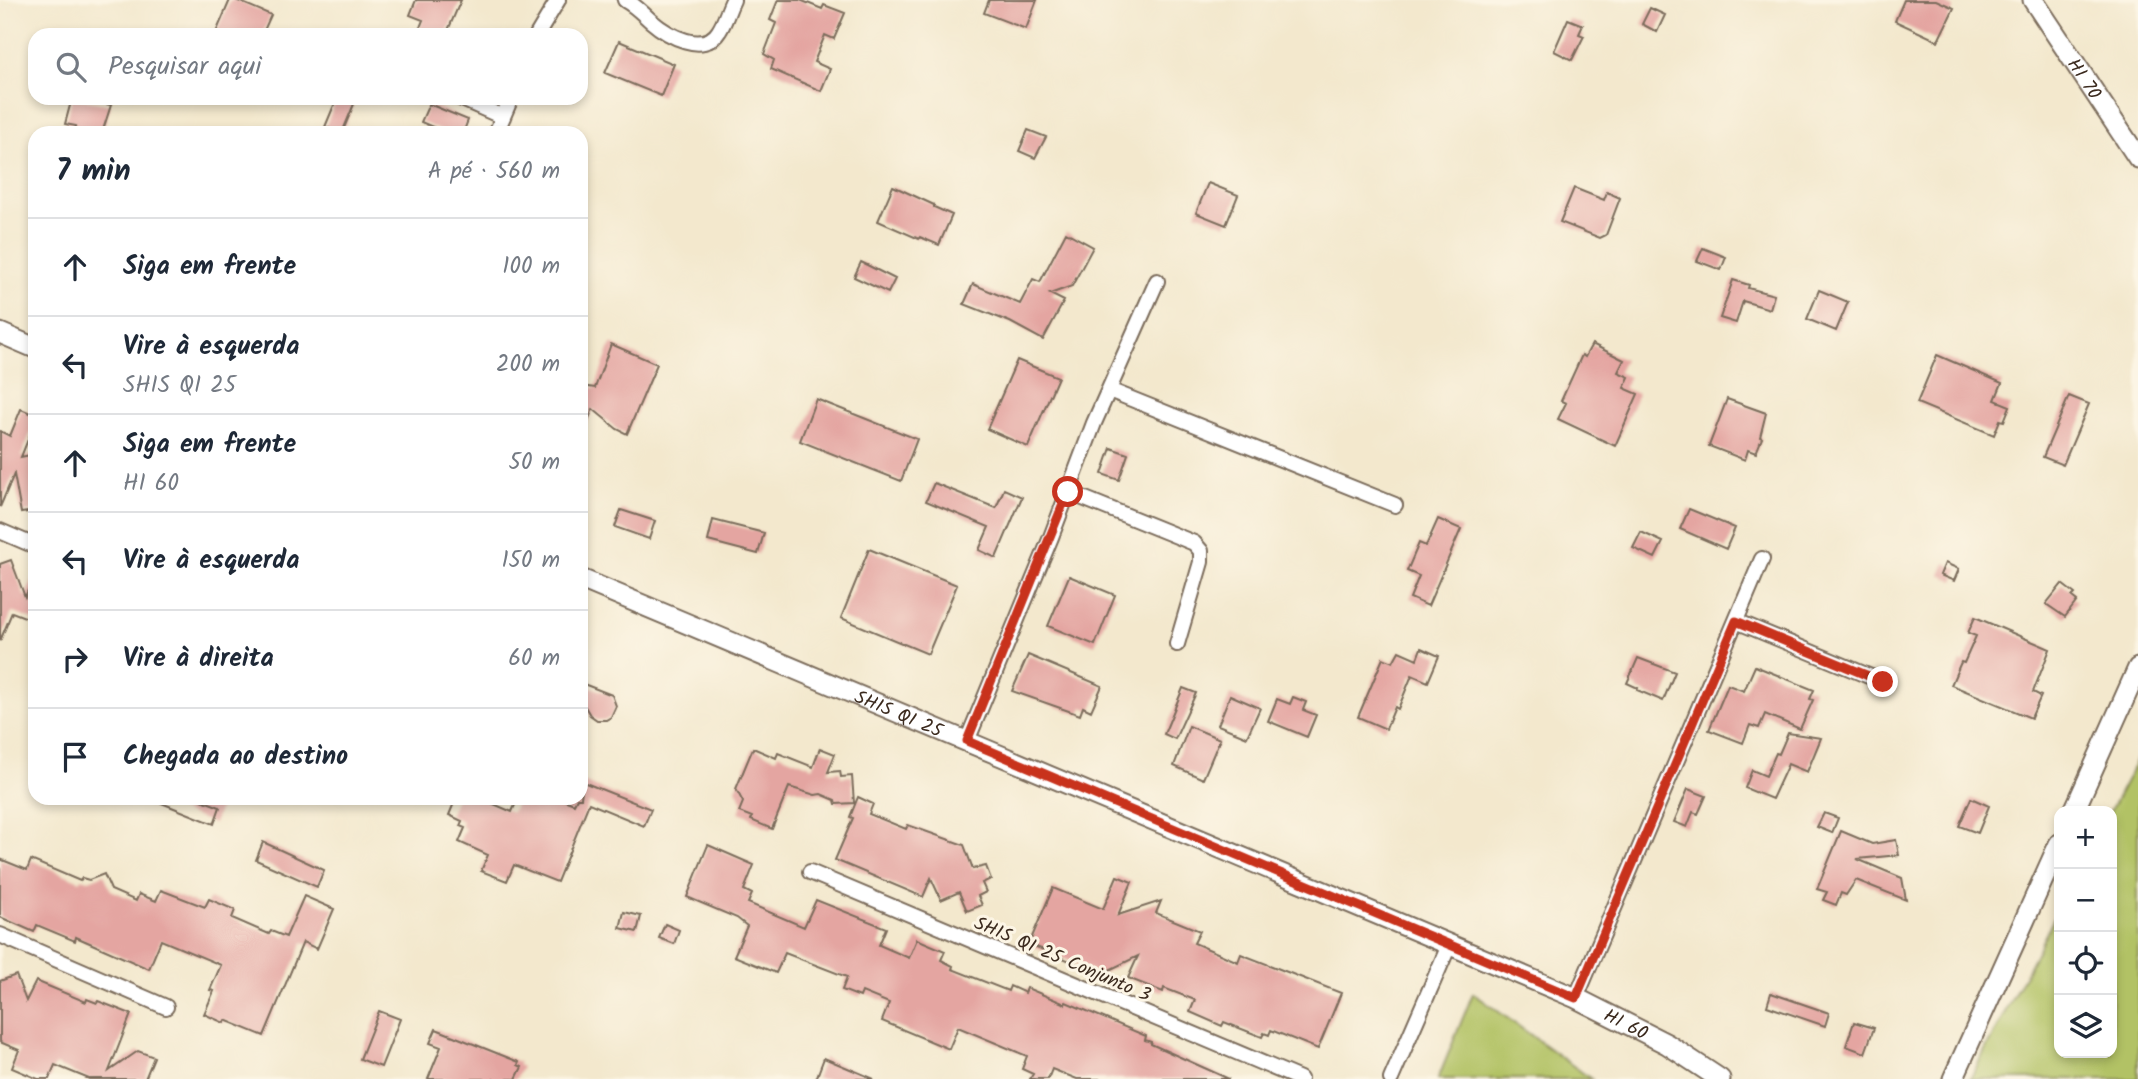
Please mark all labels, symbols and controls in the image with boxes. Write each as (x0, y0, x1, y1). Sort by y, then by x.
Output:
search box (28, 28, 588, 105)
text: Pesquisar aqui (108, 46, 261, 88)
icon: search (52, 48, 90, 86)
street label: HI 70 (2059, 53, 2108, 106)
text: 7 min (56, 148, 131, 196)
text: A pé · 560 m (428, 154, 560, 190)
text: Siga em frente (123, 246, 296, 288)
icon: ahead (56, 248, 94, 286)
text: 100 m (502, 249, 560, 285)
text: Vire à esquerda (123, 326, 300, 368)
icon: left (56, 346, 94, 384)
text: 200 m (496, 347, 560, 383)
text: SHIS QI 25 (123, 368, 236, 404)
text: Siga em frente (123, 424, 296, 466)
icon: ahead (56, 444, 94, 482)
text: 50 m (509, 445, 560, 481)
text: HI 60 (123, 466, 179, 502)
route start (1052, 476, 1083, 507)
text: Vire à esquerda (123, 540, 300, 582)
icon: left (56, 542, 94, 580)
text: 150 m (501, 543, 560, 579)
text: Vire à direita (123, 638, 274, 680)
icon: right (56, 640, 94, 678)
text: 60 m (508, 641, 560, 677)
route end (1867, 666, 1898, 697)
street label: SHIS QI 25 (849, 683, 949, 747)
text: Chegada ao destino (123, 736, 348, 778)
icon: arrive (56, 738, 94, 776)
map controls (2054, 806, 2117, 1058)
button: + (2054, 806, 2117, 869)
button: − (2054, 869, 2117, 932)
street label: SHIS QI 25 Conjunto 3 (969, 909, 1155, 1011)
button: locate (2054, 932, 2117, 995)
button: layers (2054, 995, 2117, 1058)
street label: HI 60 (1598, 1001, 1653, 1049)

